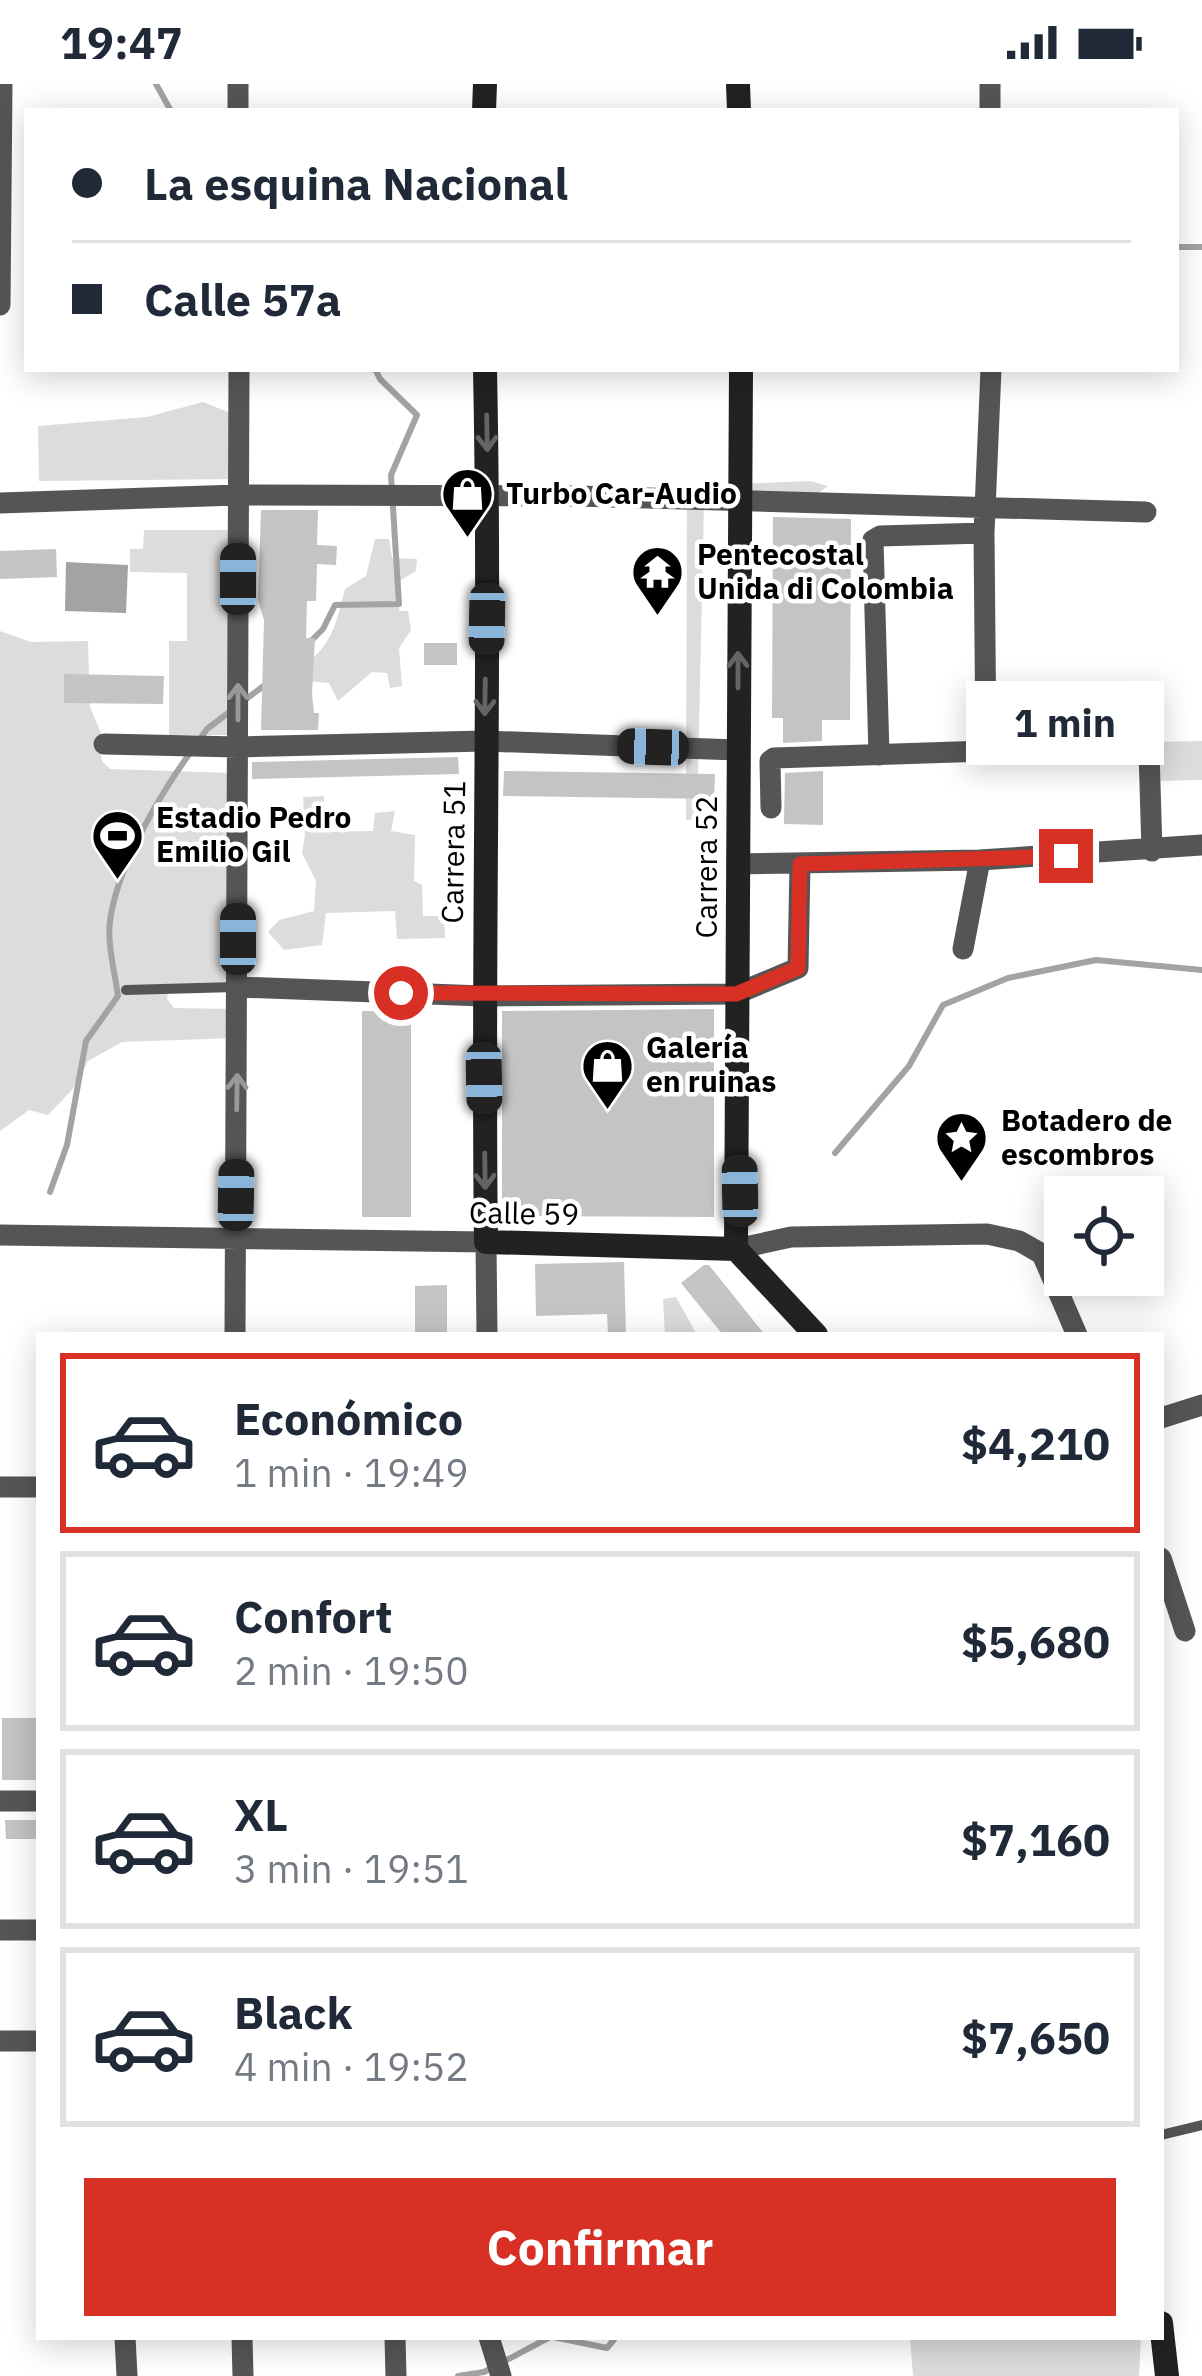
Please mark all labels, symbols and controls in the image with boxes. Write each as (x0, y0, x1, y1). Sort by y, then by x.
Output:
text: 19:47 (60, 13, 183, 71)
text: La esquina Nacional (144, 154, 568, 212)
text: Calle 57a (144, 270, 341, 328)
one-way arrow (475, 413, 498, 452)
shop icon: Turbo Car-Audio (439, 466, 495, 540)
place label: Turbo Car-Audio (506, 473, 737, 512)
place label: Pentecostal Unida di Colombia (697, 534, 954, 607)
car (220, 543, 256, 615)
temple icon: Pentecostal Unida di Colombia (630, 544, 686, 618)
car (468, 583, 506, 655)
one-way arrow (727, 651, 749, 690)
one-way arrow (474, 677, 497, 716)
callout: 1 min (967, 682, 1165, 766)
one-way arrow (227, 683, 249, 722)
text: 1 min (1014, 697, 1116, 748)
car (616, 728, 690, 766)
street label: Carrera 51 (432, 780, 473, 924)
street label: Carrera 52 (686, 796, 725, 938)
place label: Estadio Pedro Emilio Gil (156, 797, 352, 870)
sports icon: Estadio Pedro Emilio Gil (89, 807, 145, 881)
route end (1039, 829, 1093, 883)
car (220, 903, 256, 975)
route start (374, 966, 428, 1020)
place label: Galería en ruinas (646, 1027, 776, 1100)
shop icon: Galería en ruinas (579, 1037, 635, 1111)
car (465, 1042, 503, 1114)
one-way arrow (226, 1073, 249, 1112)
place label: Botadero de escombros (1001, 1100, 1172, 1173)
place icon: Botadero de escombros (934, 1110, 990, 1184)
one-way arrow (474, 1151, 496, 1190)
car (721, 1155, 759, 1227)
car (217, 1159, 255, 1231)
map controls (1044, 1176, 1164, 1296)
button: locate (1044, 1176, 1164, 1296)
street label: Calle 59 (469, 1192, 580, 1233)
icon: car (90, 1389, 198, 1497)
text: Económico (234, 1389, 463, 1447)
text: $4,210 (961, 1414, 1110, 1472)
text: 1 min · 19:49 (234, 1447, 469, 1498)
icon: car (90, 1587, 198, 1695)
text: Confort (234, 1587, 393, 1645)
text: $5,680 (961, 1612, 1110, 1670)
text: 2 min · 19:50 (234, 1645, 469, 1696)
icon: car (90, 1785, 198, 1893)
text: XL (234, 1785, 288, 1843)
text: $7,160 (961, 1810, 1110, 1868)
text: 3 min · 19:51 (234, 1843, 469, 1894)
icon: car (90, 1983, 198, 2091)
text: Black (234, 1983, 353, 2041)
text: $7,650 (961, 2008, 1110, 2066)
text: 4 min · 19:52 (234, 2041, 469, 2092)
button: Confirmar (84, 2178, 1116, 2316)

